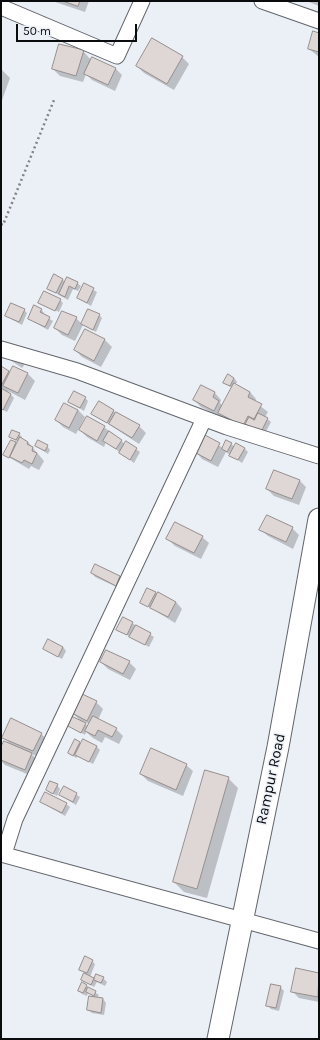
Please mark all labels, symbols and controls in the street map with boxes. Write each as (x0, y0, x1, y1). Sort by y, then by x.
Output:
scale bar (18, 16, 139, 42)
text: 50 m (23, 24, 51, 38)
street label: Rampur Road (253, 732, 289, 826)

